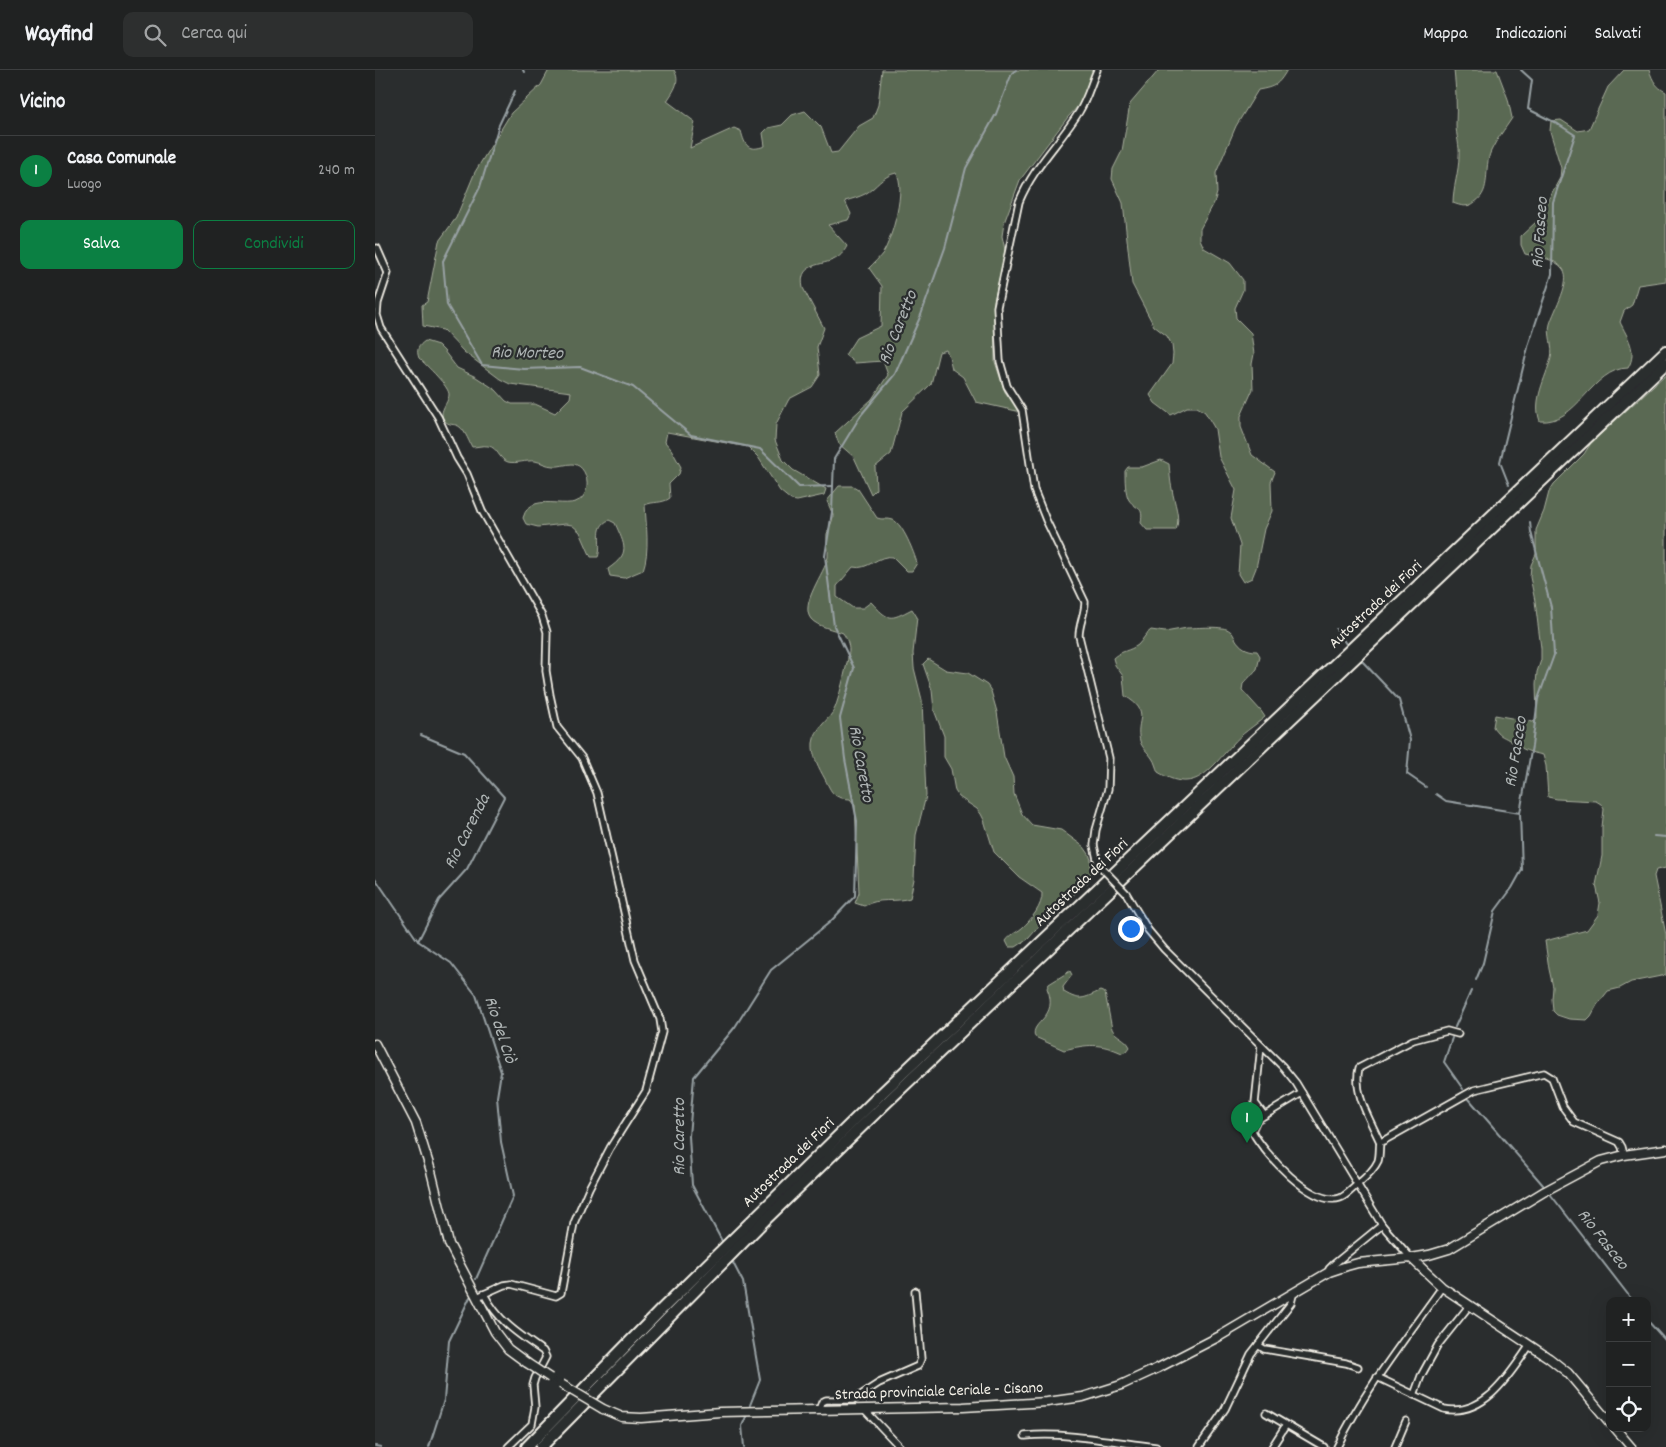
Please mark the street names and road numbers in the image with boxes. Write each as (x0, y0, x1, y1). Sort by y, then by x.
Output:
street label: Autostrada dei Fiori (1324, 555, 1428, 655)
street label: Autostrada dei Fiori (1030, 833, 1134, 933)
street label: Autostrada dei Fiori (738, 1113, 840, 1213)
street label: Strada provinciale Ceriale - Cisano (834, 1377, 1044, 1407)

